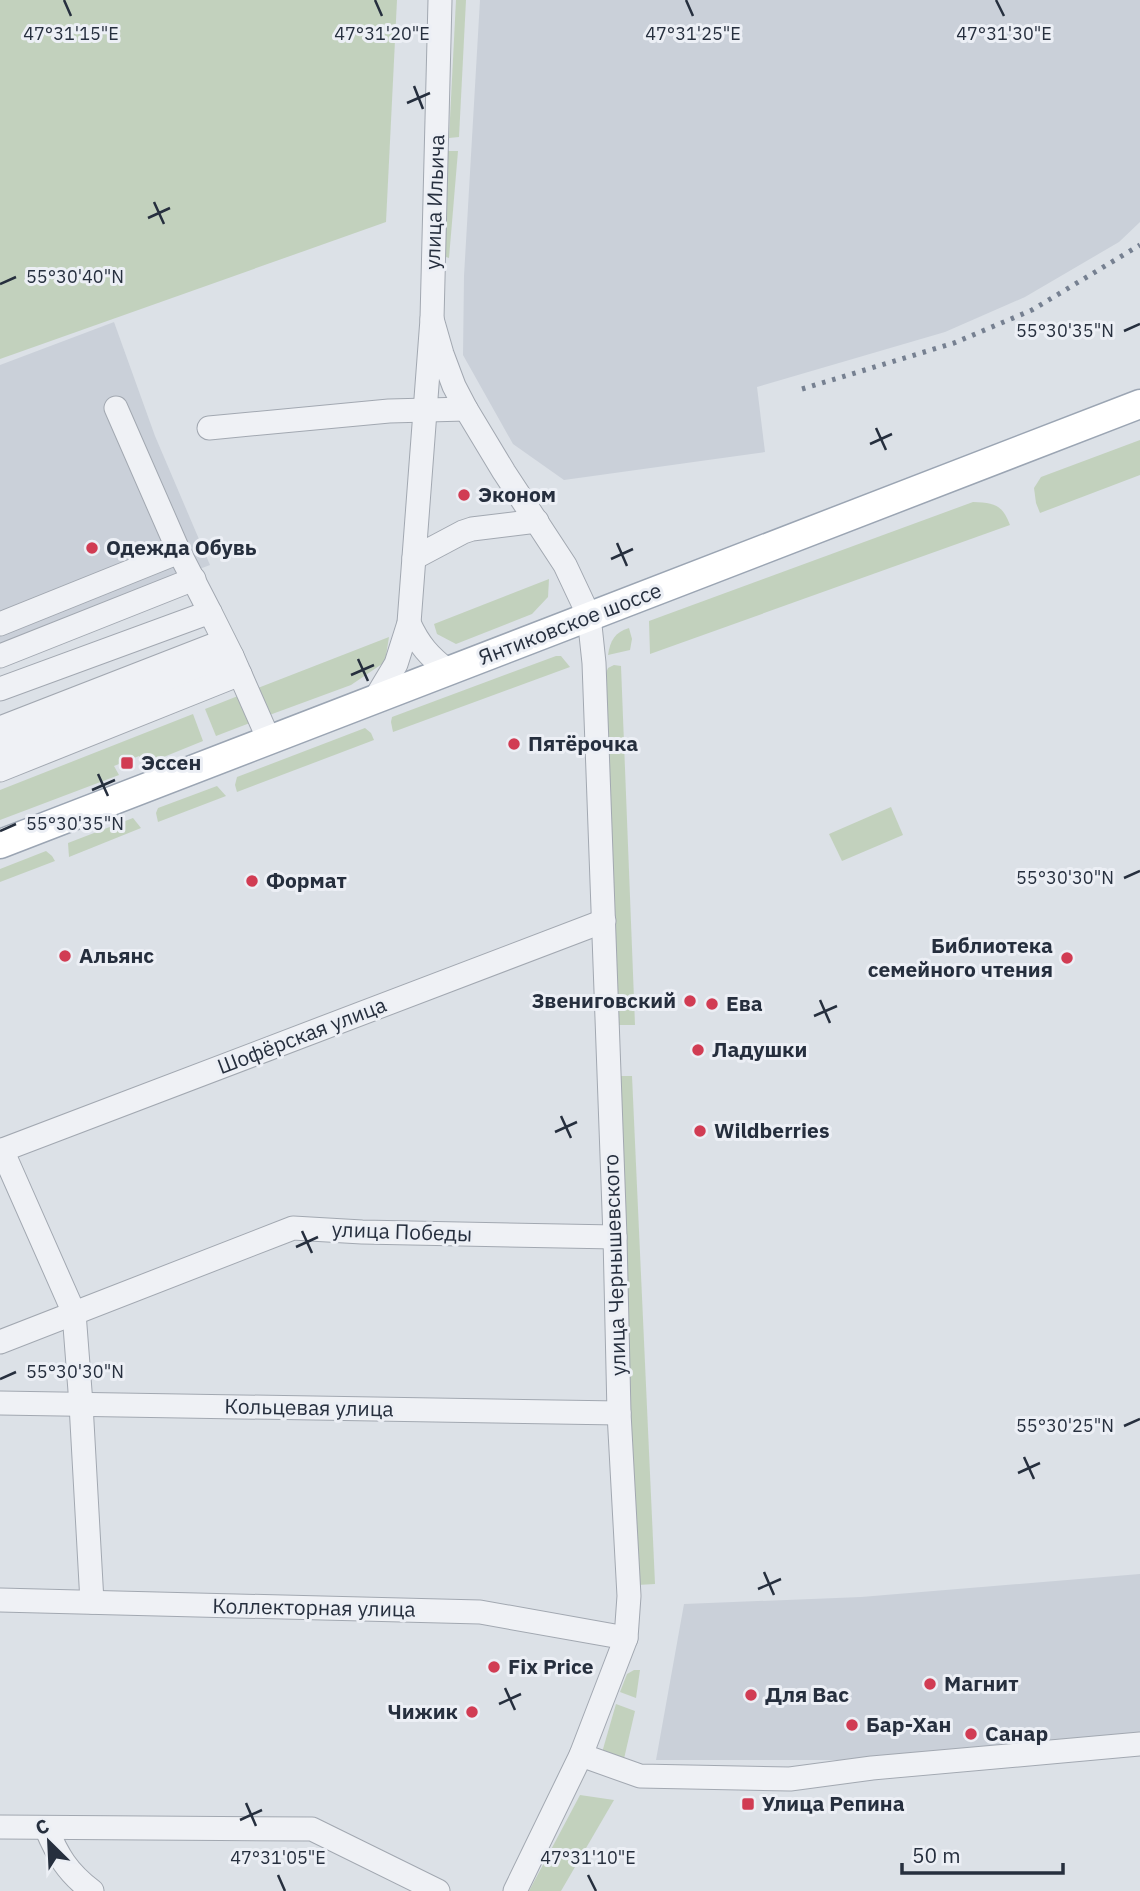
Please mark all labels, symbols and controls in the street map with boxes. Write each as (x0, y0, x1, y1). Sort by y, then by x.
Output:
text: 47°31'15"E (23, 22, 119, 45)
text: 47°31'20"E (334, 22, 430, 45)
text: 47°31'25"E (645, 22, 741, 45)
text: 47°31'30"E (956, 22, 1052, 45)
street label: улица Ильича (418, 134, 450, 270)
text: 55°30'40"N (26, 265, 124, 288)
text: 55°30'35"N (1016, 319, 1114, 342)
place label: Эконом (478, 480, 556, 508)
marker: Эконом (456, 487, 472, 503)
place label: Одежда Обувь (106, 533, 257, 561)
marker: Одежда Обувь (84, 540, 100, 556)
street label: Янтиковское шоссе (474, 575, 665, 671)
place label: Пятёрочка (528, 729, 638, 757)
marker: Пятёрочка (506, 736, 522, 752)
place label: Эссен (141, 748, 201, 776)
marker: Эссен (119, 755, 135, 771)
text: 55°30'35"N (26, 812, 124, 835)
place label: Формат (266, 866, 347, 894)
text: 55°30'30"N (1016, 866, 1114, 889)
marker: Формат (244, 873, 260, 889)
place label: Библиотека семейного чтения (868, 931, 1053, 983)
place label: Альянс (79, 941, 154, 969)
marker: Альянс (57, 948, 73, 964)
marker: Библиотека семейного чтения (1059, 950, 1075, 966)
place label: Звениговский (532, 986, 676, 1014)
place label: Ева (726, 989, 763, 1017)
street label: Шофёрская улица (213, 990, 390, 1080)
marker: Звениговский (682, 993, 698, 1009)
marker: Ева (704, 996, 720, 1012)
place label: Ладушки (712, 1035, 807, 1063)
marker: Ладушки (690, 1042, 706, 1058)
place label: Wildberries (714, 1116, 830, 1144)
marker: Wildberries (692, 1123, 708, 1139)
street label: улица Чернышевского (596, 1154, 632, 1376)
street label: улица Победы (331, 1215, 473, 1247)
text: 55°30'30"N (26, 1360, 124, 1383)
street label: Кольцевая улица (224, 1392, 394, 1422)
text: 55°30'25"N (1016, 1414, 1114, 1437)
street label: Коллекторная улица (212, 1591, 416, 1623)
place label: Fix Price (508, 1652, 594, 1680)
marker: Fix Price (486, 1659, 502, 1675)
place label: Магнит (944, 1669, 1019, 1697)
marker: Магнит (922, 1676, 938, 1692)
place label: Для Вас (765, 1680, 849, 1708)
marker: Для Вас (743, 1687, 759, 1703)
place label: Чижик (387, 1697, 458, 1725)
marker: Чижик (464, 1704, 480, 1720)
place label: Бар-Хан (866, 1710, 951, 1738)
marker: Бар-Хан (844, 1717, 860, 1733)
place label: Санар (985, 1719, 1048, 1747)
marker: Санар (963, 1726, 979, 1742)
place label: Улица Репина (762, 1789, 905, 1817)
marker: Улица Репина (740, 1796, 756, 1812)
north arrow (14, 1807, 84, 1877)
text: С (32, 1813, 53, 1840)
scale bar (902, 1832, 1063, 1876)
text: 50 m (912, 1841, 961, 1869)
text: 47°31'05"E (230, 1846, 326, 1869)
text: 47°31'10"E (540, 1846, 636, 1869)

